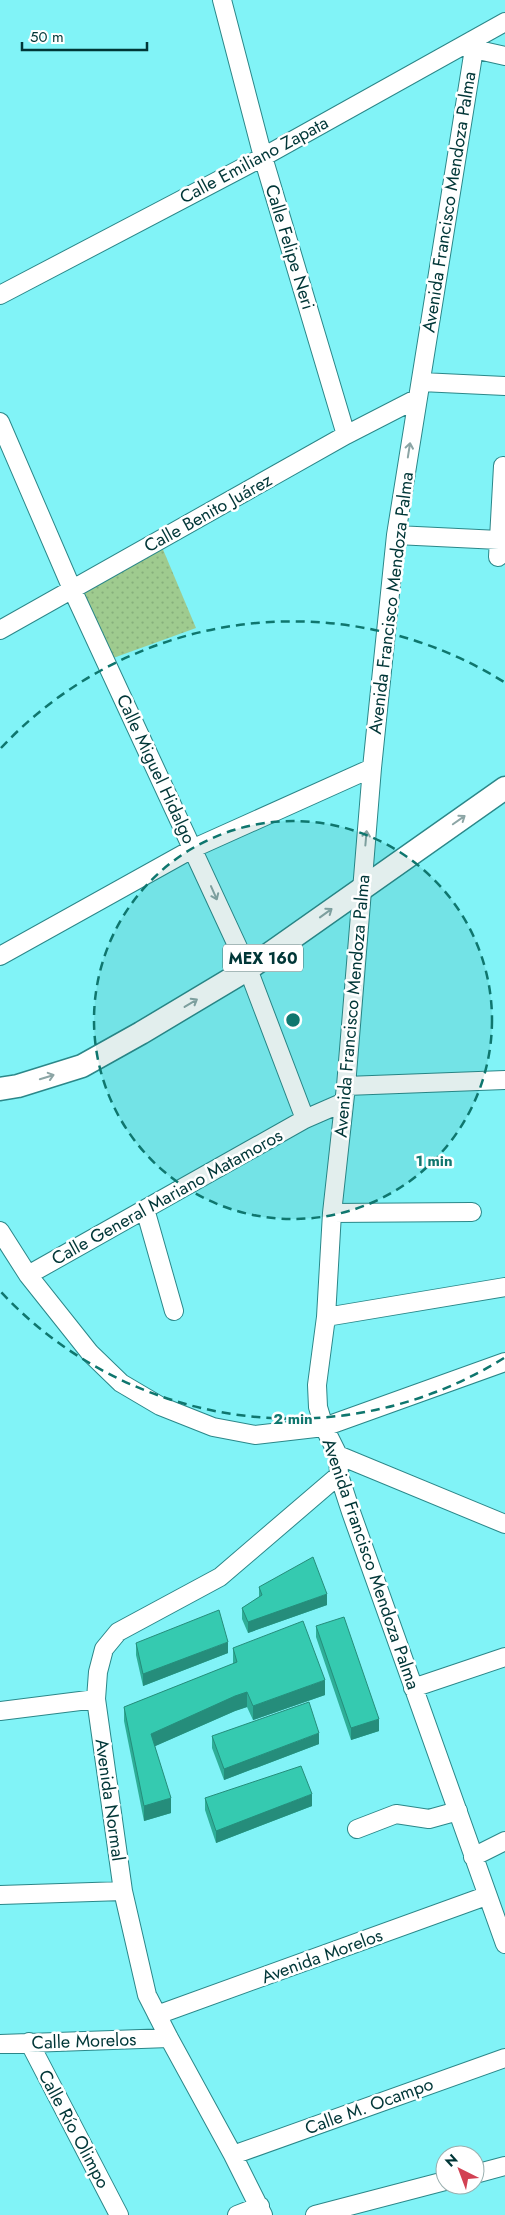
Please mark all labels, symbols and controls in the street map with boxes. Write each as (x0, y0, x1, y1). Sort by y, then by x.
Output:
scale bar (22, 20, 148, 52)
text: 50 m (30, 26, 64, 48)
street label: Avenida Francisco Mendoza Palma (416, 70, 482, 334)
street label: Calle Emiliano Zapata (175, 110, 333, 210)
street label: Calle Felipe Neri (259, 181, 321, 313)
one-way arrow (405, 443, 415, 459)
street label: Calle Benito Juárez (139, 467, 277, 559)
street label: Avenida Francisco Mendoza Palma (362, 470, 420, 736)
street label: Calle Miguel Hidalgo (110, 690, 202, 848)
one-way arrow (452, 815, 466, 825)
one-way arrow (362, 830, 371, 846)
street label: Avenida Francisco Mendoza Palma (328, 873, 376, 1139)
one-way arrow (210, 885, 219, 900)
one-way arrow (319, 908, 333, 918)
road number: MEX 160 (223, 944, 303, 971)
one-way arrow (184, 998, 198, 1008)
centre of rings (284, 1011, 302, 1029)
one-way arrow (39, 1072, 55, 1082)
street label: Calle General Mariano Matamoros (47, 1122, 287, 1272)
text: 1 min (415, 1150, 453, 1172)
text: 2 min (273, 1408, 313, 1430)
street label: Avenida Francisco Mendoza Palma (316, 1435, 426, 1693)
street label: Avenida Normal (89, 1737, 131, 1863)
street label: Avenida Morelos (258, 1922, 386, 1990)
street label: Calle Morelos (31, 2026, 137, 2056)
street label: Calle Río Olimpo (32, 2065, 116, 2193)
street label: Calle M. Ocampo (301, 2071, 437, 2141)
north arrow (435, 2145, 485, 2195)
text: N (440, 2149, 462, 2171)

